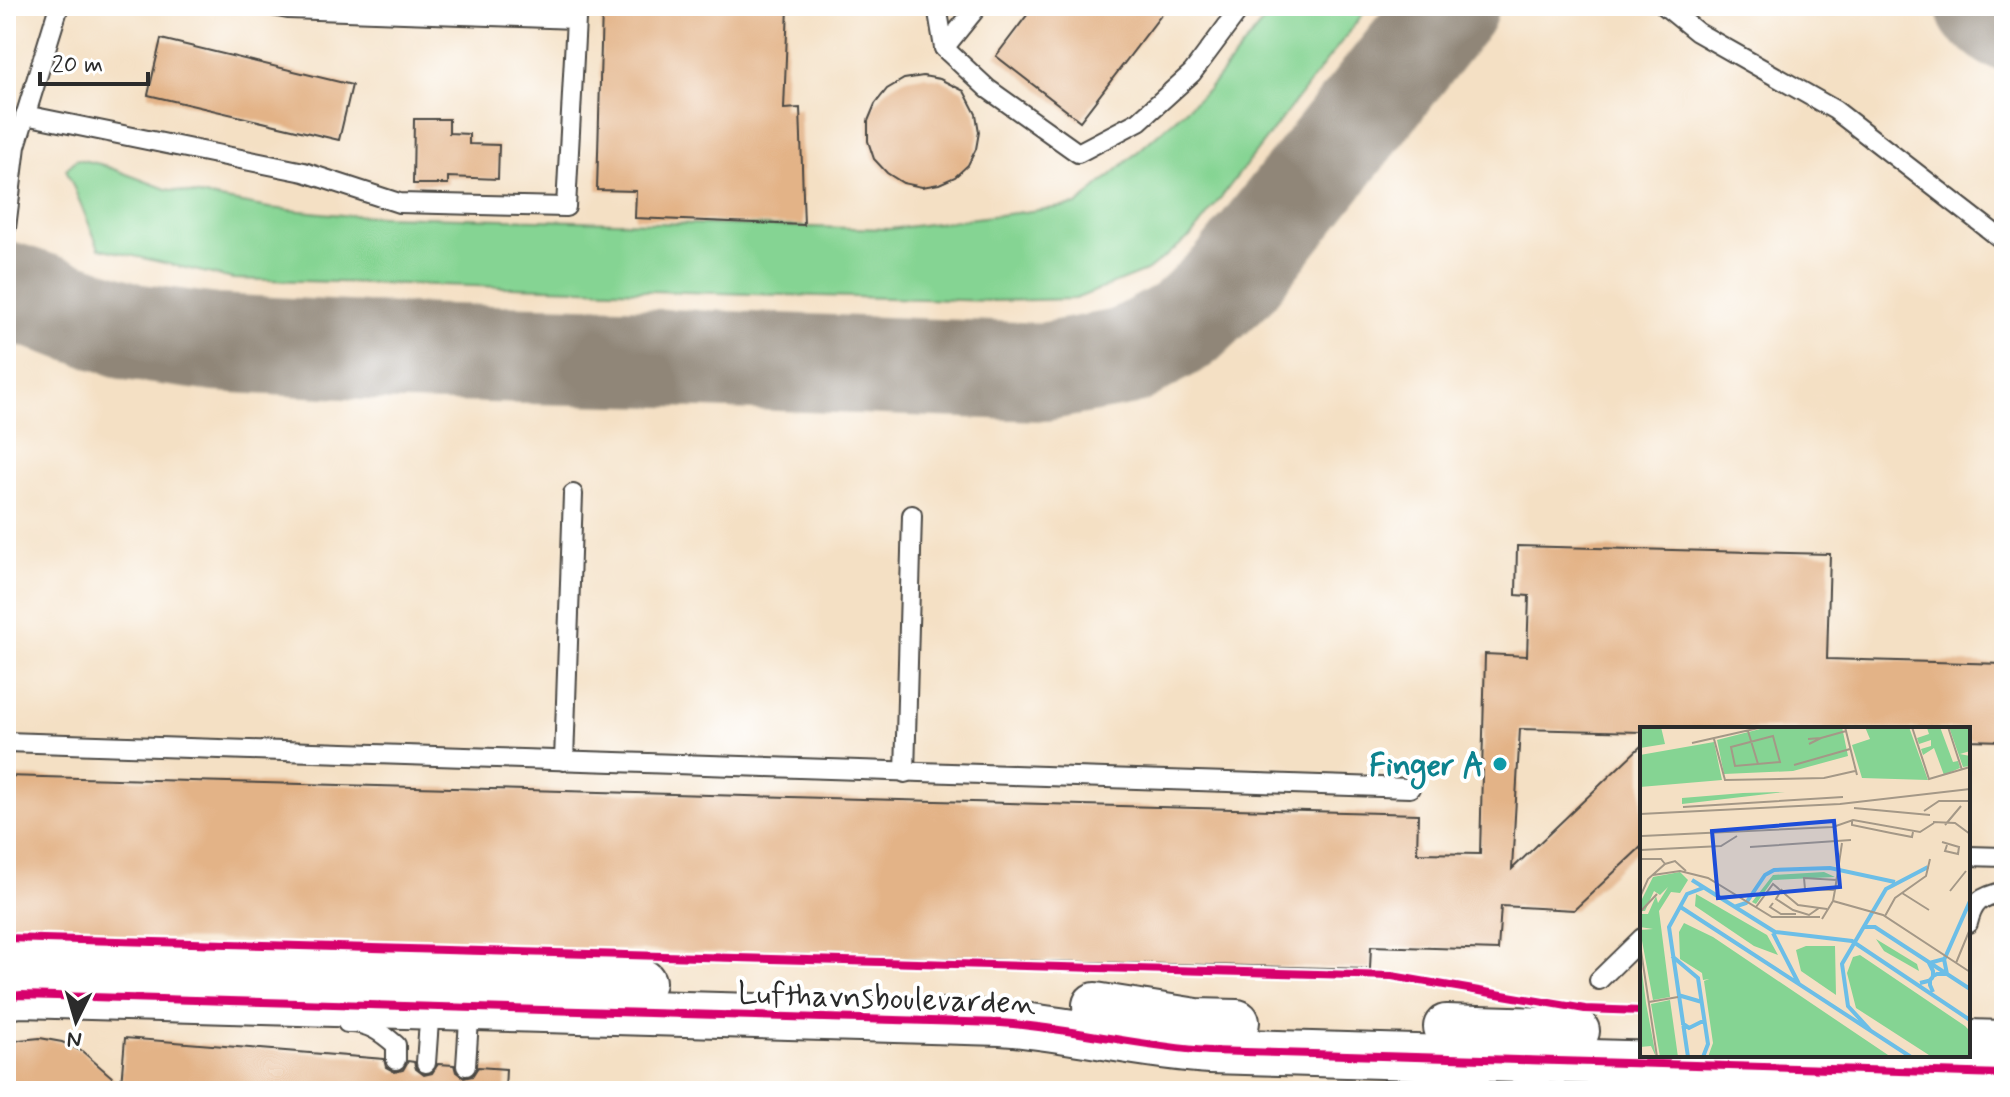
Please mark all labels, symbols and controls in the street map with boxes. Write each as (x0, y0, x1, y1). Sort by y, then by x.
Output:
scale bar (40, 36, 148, 86)
text: 20 m (52, 50, 103, 81)
inset map (1640, 727, 1970, 1057)
place label: Finger A (1369, 745, 1484, 790)
marker: Finger A (1491, 755, 1509, 773)
street label: Lufthavnsboulevarden (737, 973, 1037, 1025)
north arrow (36, 981, 116, 1061)
text: N (66, 1024, 83, 1054)

